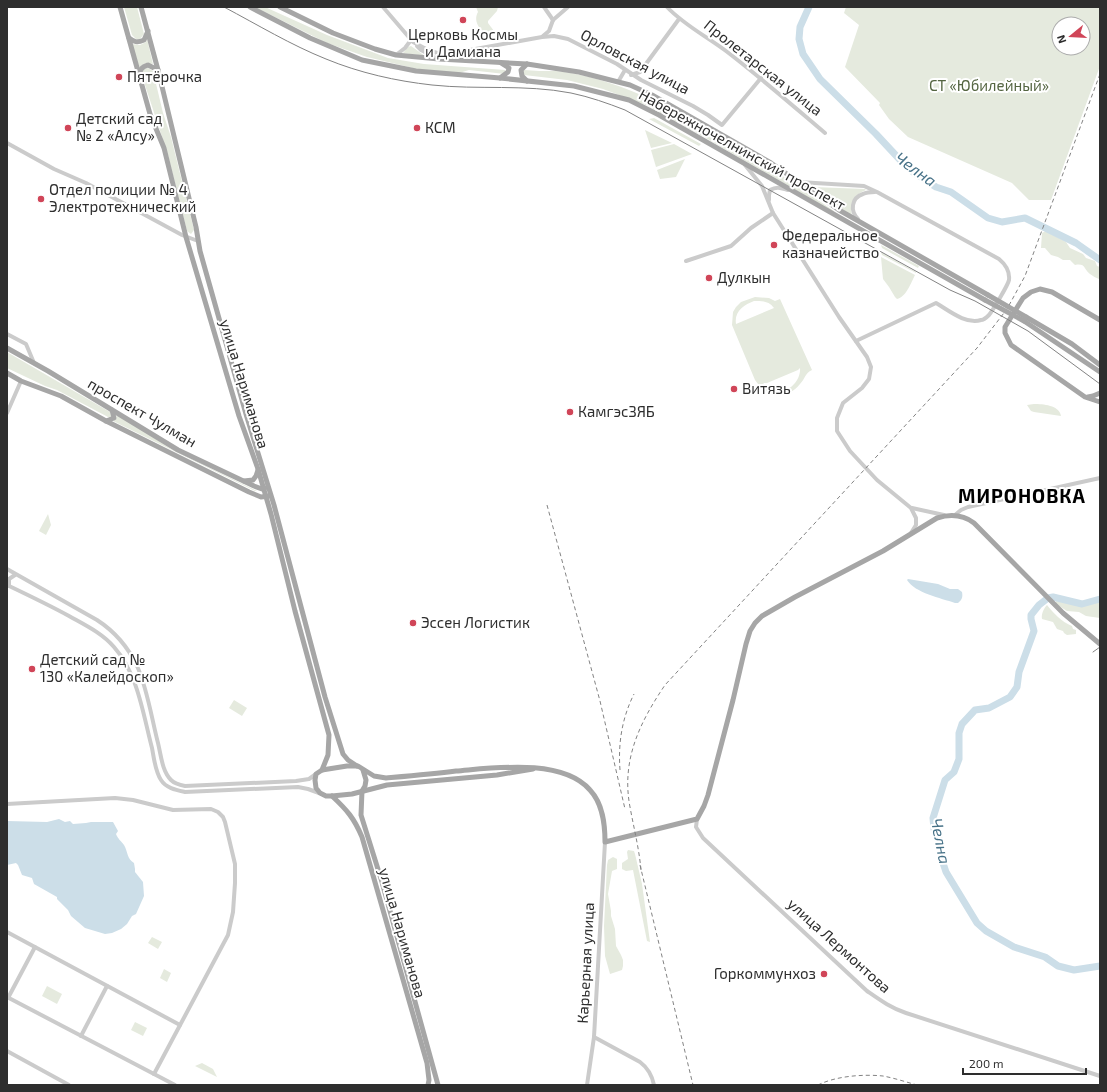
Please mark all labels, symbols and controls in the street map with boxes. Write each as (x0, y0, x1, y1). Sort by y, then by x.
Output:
marker: Церковь Космы и Дамиана (458, 15, 468, 25)
street label: Пролетарская улица (700, 16, 826, 120)
north arrow (1051, 16, 1091, 56)
place label: Церковь Космы и Дамиана (408, 25, 518, 60)
street label: Орловская улица (577, 25, 693, 98)
text: N (1054, 33, 1068, 45)
place label: Пятёрочка (127, 67, 202, 85)
marker: Пятёрочка (114, 72, 124, 82)
park label: СТ «Юбилейный» (929, 76, 1049, 94)
street label: Набережночелнинский проспект (636, 85, 849, 214)
place label: Детский сад № 2 «Алсу» (76, 109, 162, 145)
place label: КСМ (425, 118, 456, 136)
marker: Детский сад № 2 «Алсу» (63, 123, 73, 133)
marker: КСМ (412, 123, 422, 133)
water label: Челна (892, 147, 940, 190)
place label: Отдел полиции № 4 Электротехнический (49, 180, 196, 215)
marker: Отдел полиции № 4 Электротехнический (36, 194, 46, 204)
place label: Федеральное казначейство (782, 226, 879, 261)
marker: Федеральное казначейство (769, 240, 779, 250)
place label: Дулкын (717, 268, 771, 287)
marker: Дулкын (704, 273, 714, 283)
street label: улица Нариманова (216, 317, 273, 451)
street label: проспект Чулман (85, 374, 200, 451)
place label: Витязь (742, 379, 791, 397)
marker: Витязь (729, 384, 739, 394)
place label: КамгэсЗЯБ (578, 402, 655, 420)
marker: КамгэсЗЯБ (565, 407, 575, 417)
district label: МИРОНОВКА (958, 484, 1086, 507)
place label: Эссен Логистик (421, 613, 530, 631)
marker: Эссен Логистик (408, 618, 418, 628)
place label: Детский сад № 130 «Калейдоскоп» (40, 650, 174, 685)
marker: Детский сад № 130 «Калейдоскоп» (27, 664, 37, 674)
water label: Челна (928, 816, 955, 865)
street label: улица Нариманова (375, 866, 430, 1000)
street label: улица Лермонтова (784, 894, 895, 997)
street label: Карьерная улица (573, 902, 598, 1024)
place label: Горкоммунхоз (714, 964, 816, 983)
marker: Горкоммунхоз (819, 969, 829, 979)
scale bar (963, 1050, 1086, 1076)
text: 200 m (969, 1056, 1003, 1070)

